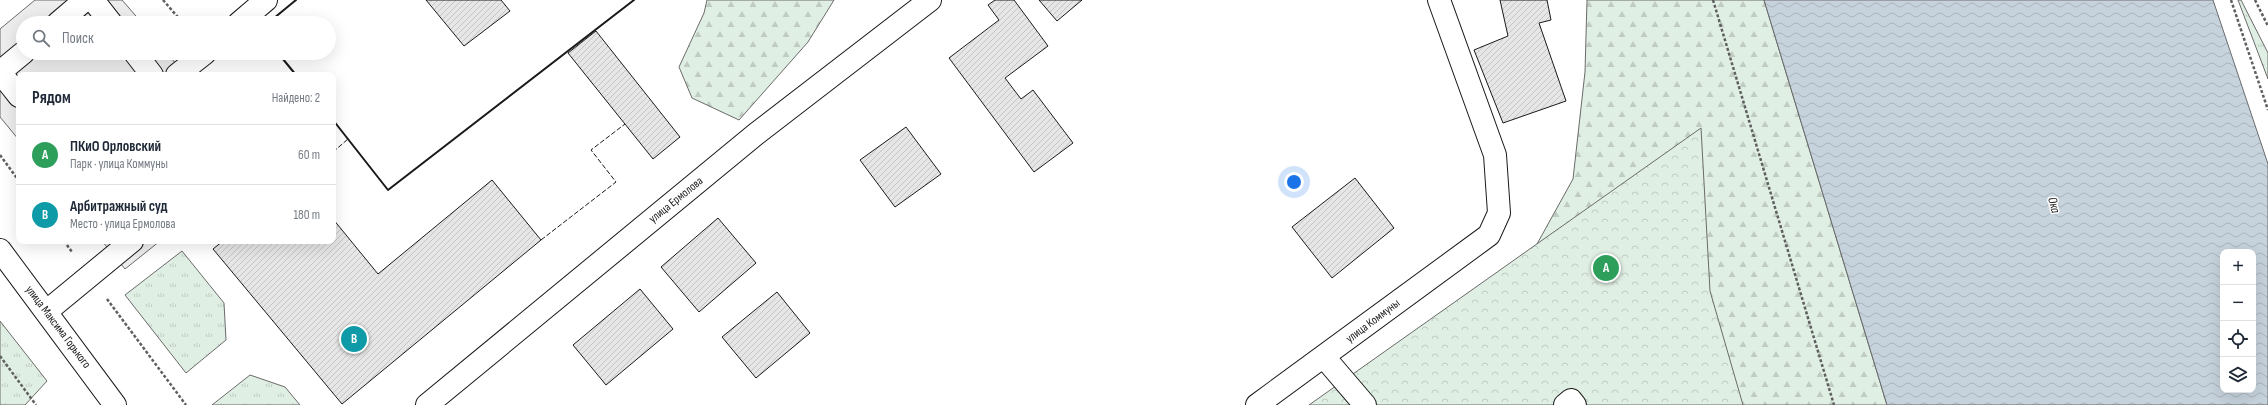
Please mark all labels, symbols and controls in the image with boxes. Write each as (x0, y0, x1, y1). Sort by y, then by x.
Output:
search box (16, 16, 336, 60)
icon: search (30, 27, 52, 49)
text: Поиск (62, 29, 94, 48)
text: Рядом (32, 88, 71, 108)
text: Найдено: 2 (272, 90, 320, 106)
text: ПКиО Орловский (70, 137, 161, 156)
text: A (42, 147, 48, 163)
text: 60 m (298, 147, 320, 163)
text: Парк · улица Коммуны (70, 156, 168, 172)
your location (1284, 172, 1304, 192)
street label: улица Ермолова (646, 173, 706, 226)
water label: Ока (2044, 195, 2064, 216)
text: Арбитражный суд (70, 197, 167, 216)
text: B (42, 207, 48, 223)
text: 180 m (294, 207, 320, 223)
text: Место · улица Ермолова (70, 216, 175, 232)
map controls (2220, 249, 2256, 393)
button: + (2220, 249, 2256, 285)
pin: A (1593, 253, 1619, 283)
street label: улица Максима Горького (22, 283, 94, 371)
button: − (2220, 285, 2256, 321)
street label: улица Коммуны (1343, 296, 1403, 346)
button: locate (2220, 321, 2256, 357)
pin: B (341, 324, 367, 354)
button: layers (2220, 357, 2256, 393)

